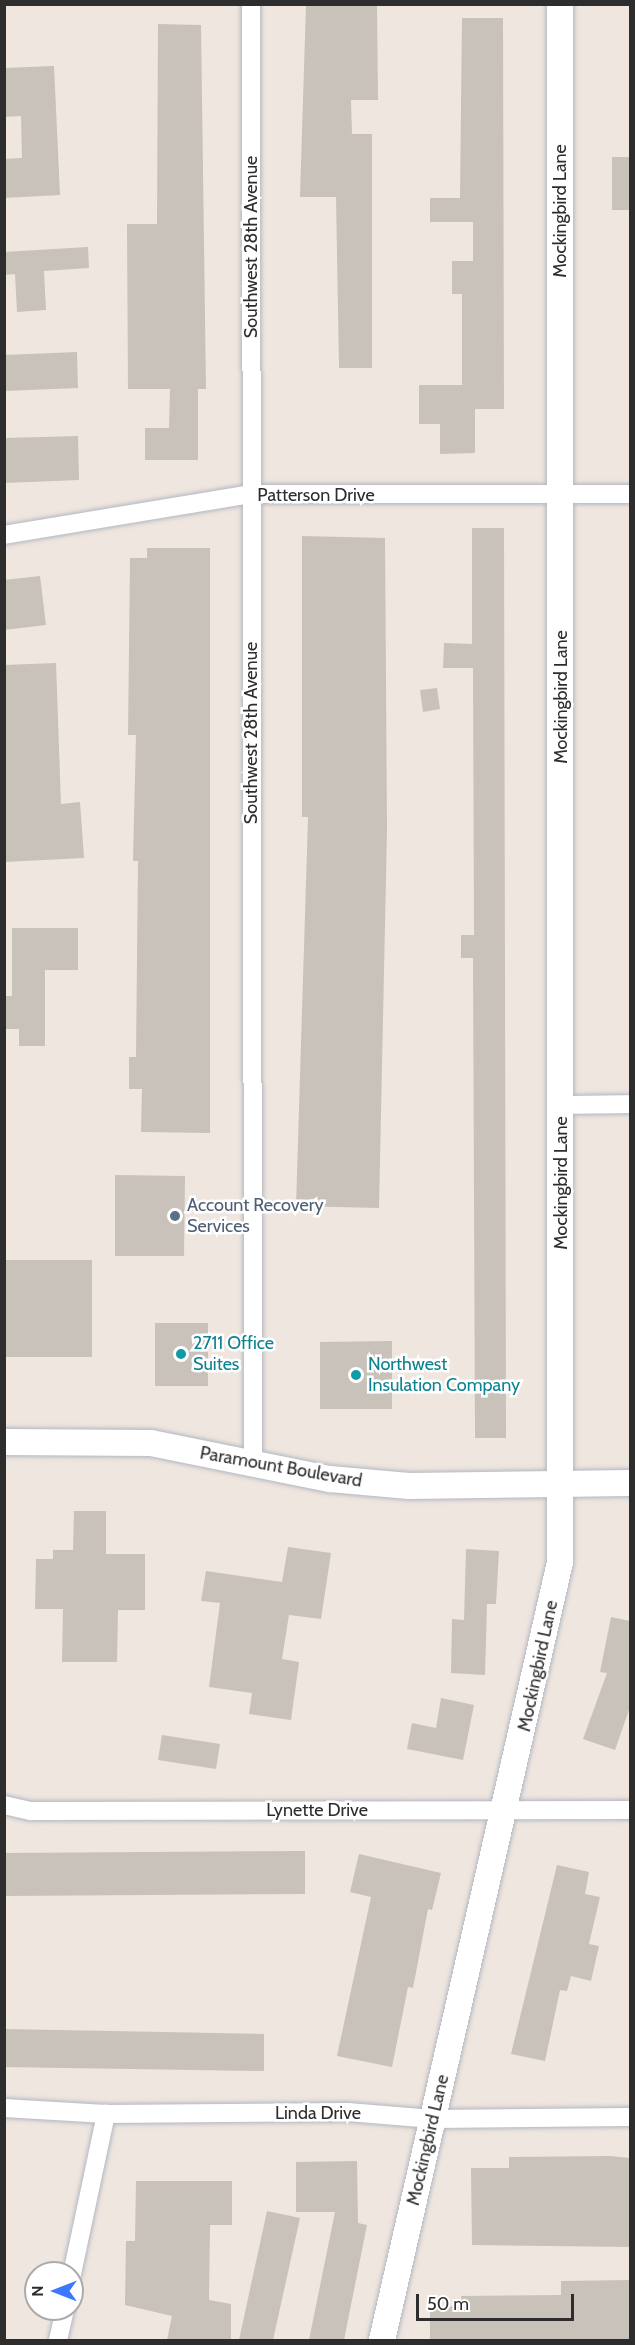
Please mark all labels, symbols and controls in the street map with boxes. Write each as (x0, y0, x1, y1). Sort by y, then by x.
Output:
street label: Mockingbird Lane (549, 144, 571, 278)
street label: Southwest 28th Avenue (240, 156, 262, 338)
street label: Patterson Drive (257, 484, 375, 506)
street label: Mockingbird Lane (550, 630, 572, 764)
street label: Southwest 28th Avenue (240, 642, 262, 824)
street label: Mockingbird Lane (550, 1116, 572, 1250)
place label: Account Recovery Services (187, 1195, 324, 1238)
marker: Account Recovery Services (168, 1209, 182, 1223)
place label: 2711 Office Suites (193, 1333, 274, 1376)
marker: 2711 Office Suites (174, 1347, 188, 1361)
place label: Northwest Insulation Company (368, 1354, 520, 1396)
marker: Northwest Insulation Company (349, 1368, 363, 1382)
street label: Paramount Boulevard (198, 1442, 364, 1492)
street label: Mockingbird Lane (514, 1598, 562, 1734)
street label: Lynette Drive (266, 1799, 368, 1821)
street label: Mockingbird Lane (402, 2072, 454, 2208)
street label: Linda Drive (275, 2102, 361, 2124)
north arrow (24, 2261, 84, 2321)
scale bar (419, 2282, 576, 2320)
text: N (28, 2285, 47, 2297)
text: 50 m (427, 2293, 469, 2315)

